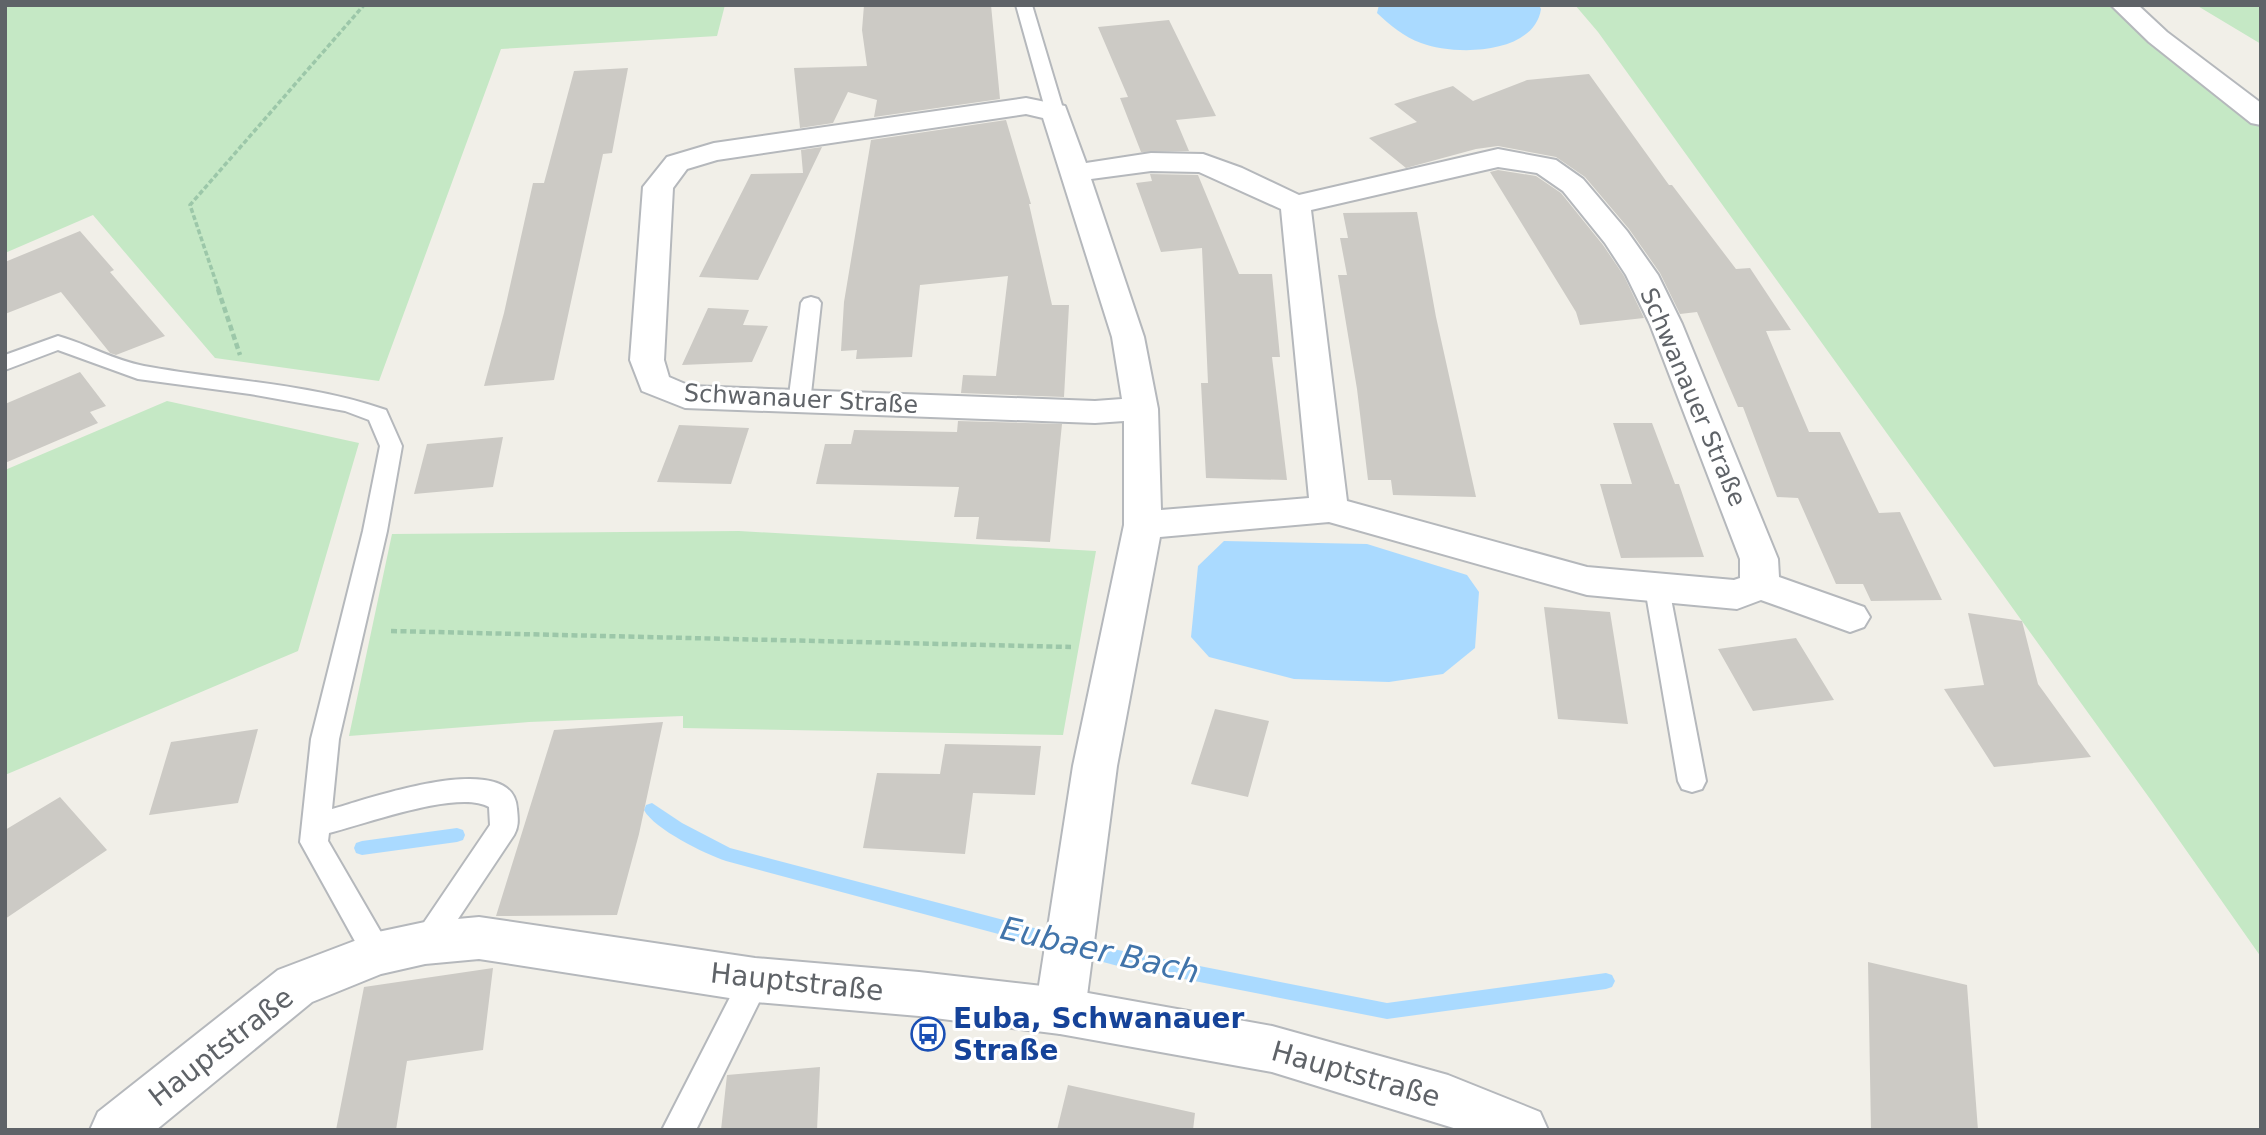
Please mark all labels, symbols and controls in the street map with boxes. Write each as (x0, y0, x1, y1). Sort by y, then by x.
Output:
street label: Schwanauer Straße (1634, 284, 1752, 510)
street label: Schwanauer Straße (683, 379, 919, 419)
water label: Eubaer Bach (997, 909, 1203, 991)
street label: Hauptstraße (709, 957, 885, 1007)
street label: Hauptstraße (142, 980, 300, 1114)
place label: Euba, Schwanauer Straße (953, 1002, 1245, 1067)
bus stop icon: Euba, Schwanauer Straße (909, 1015, 947, 1053)
street label: Hauptstraße (1268, 1034, 1444, 1114)

